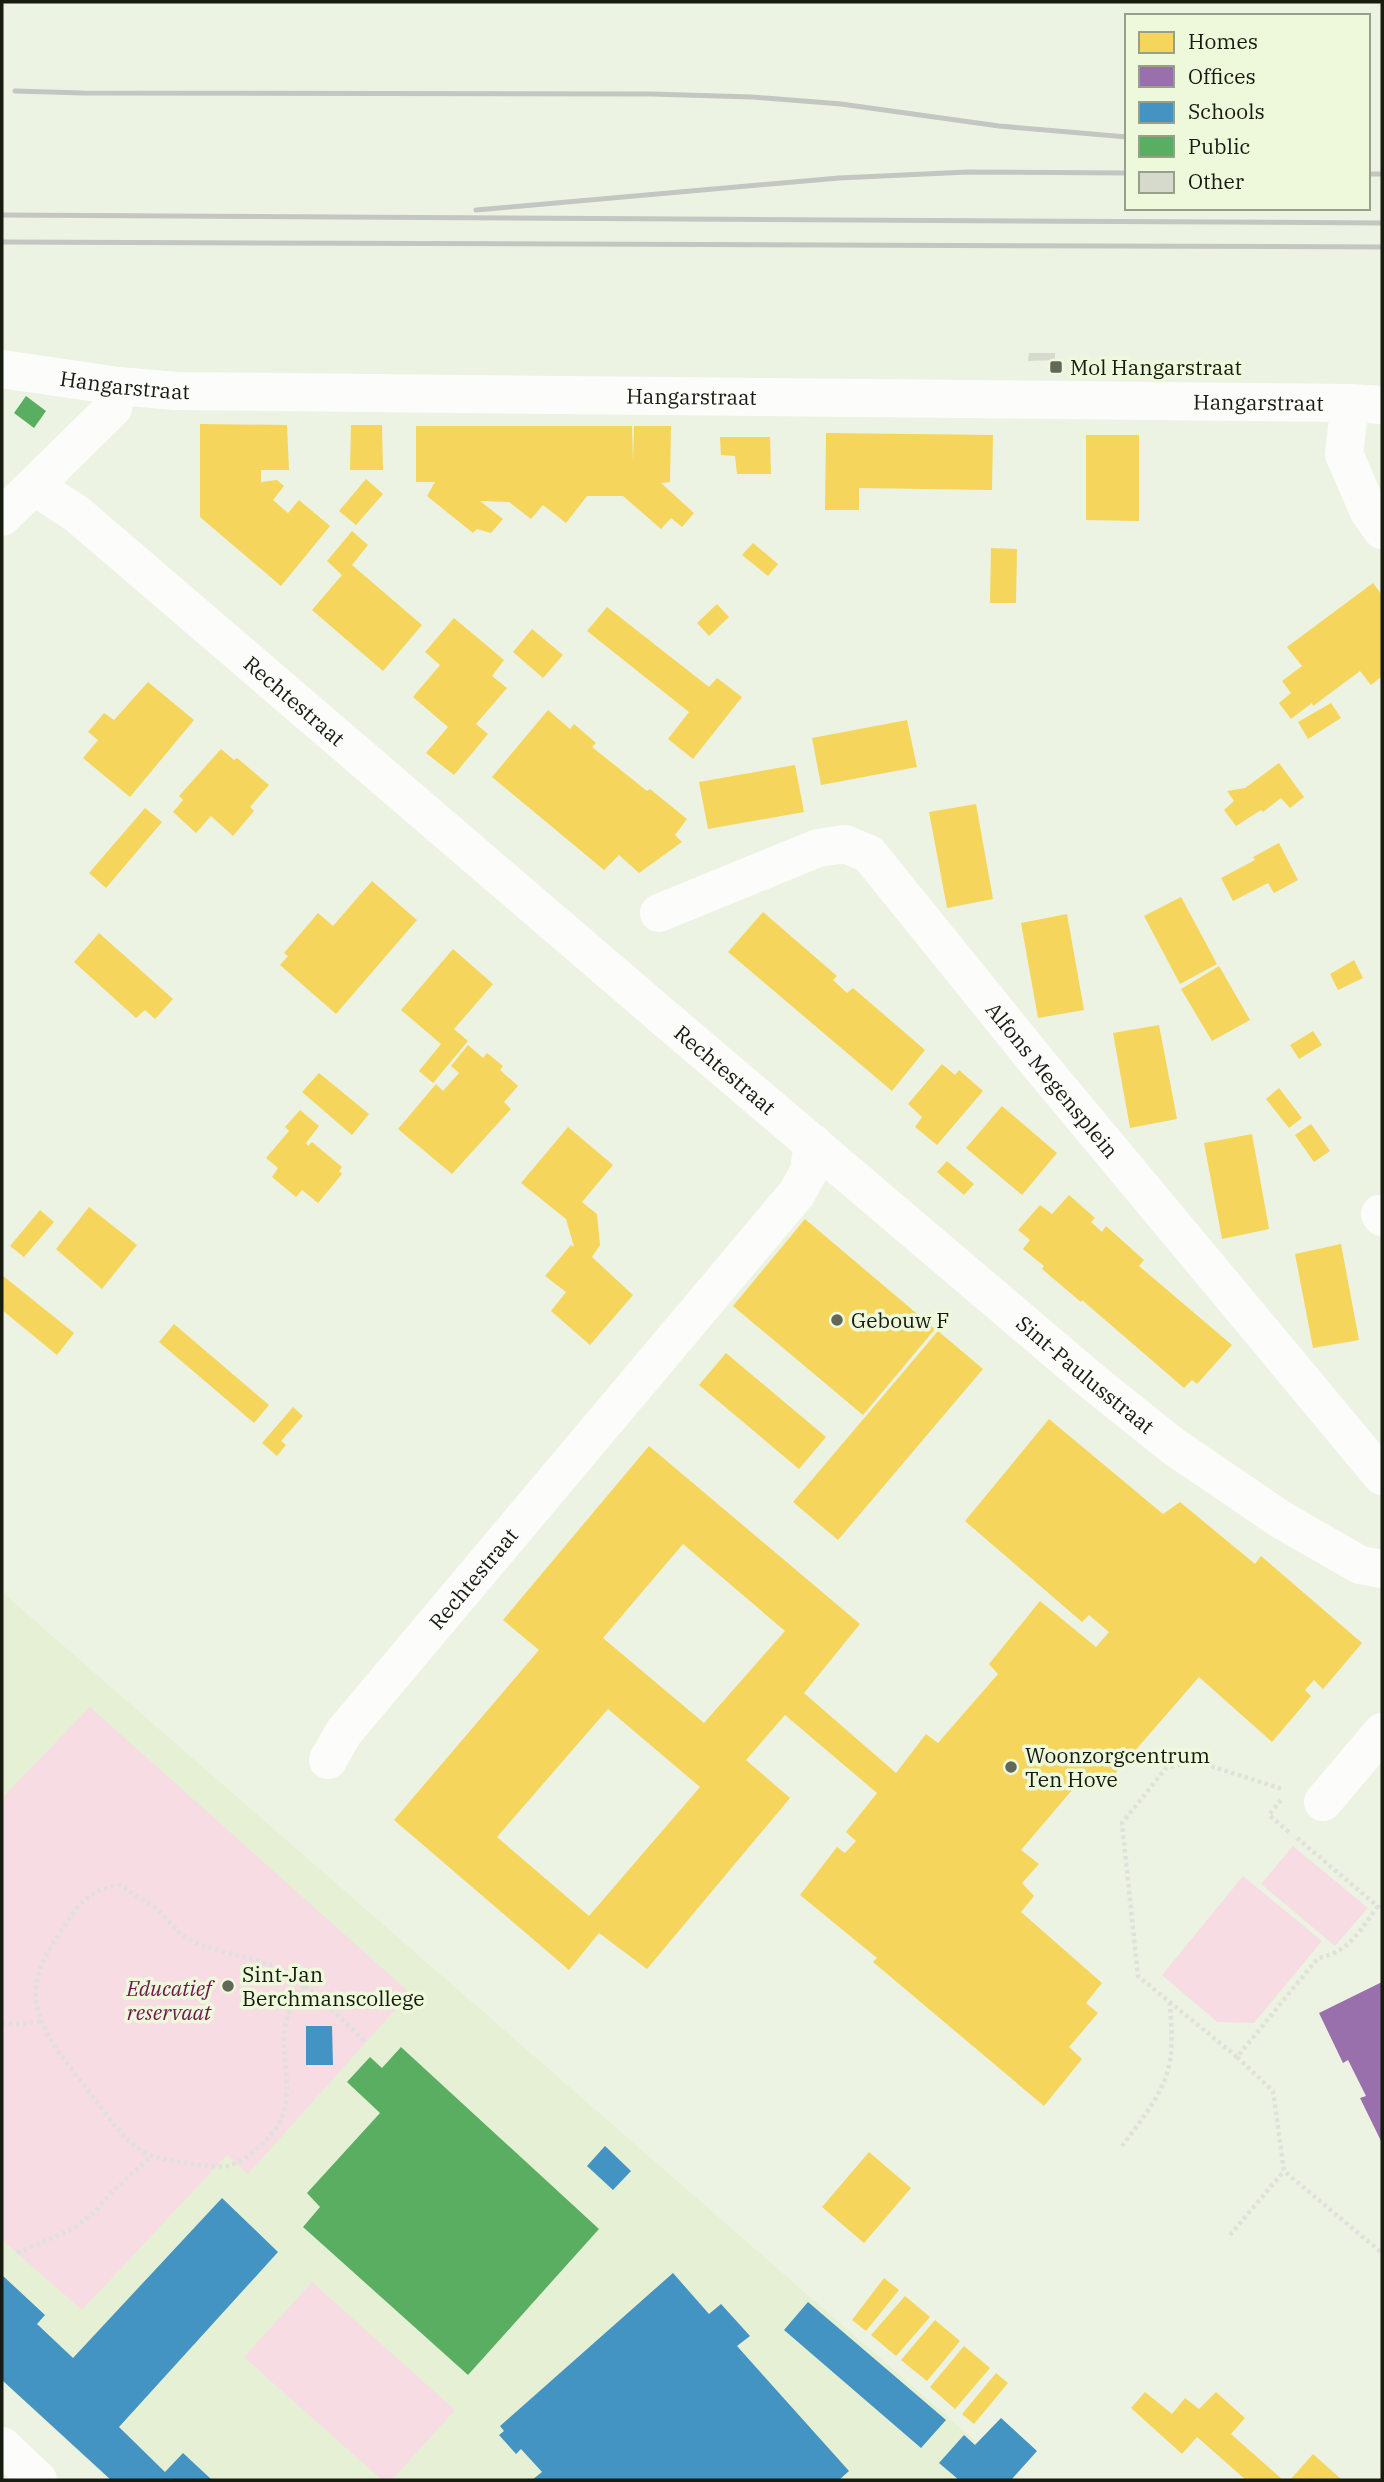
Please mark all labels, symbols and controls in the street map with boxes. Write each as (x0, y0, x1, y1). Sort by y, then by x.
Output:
legend (1125, 14, 1370, 210)
text: Homes (1188, 27, 1258, 55)
text: Offices (1188, 62, 1256, 90)
text: Schools (1188, 97, 1265, 125)
text: Public (1188, 132, 1250, 160)
text: Other (1188, 167, 1245, 195)
place label: Mol Hangarstraat (1070, 353, 1242, 381)
marker: Mol Hangarstraat (1048, 359, 1064, 375)
street label: Hangarstraat (58, 364, 190, 405)
street label: Hangarstraat (626, 382, 757, 411)
street label: Hangarstraat (1193, 387, 1324, 417)
street label: Rechtestraat (238, 649, 351, 752)
street label: Alfons Megensplein (980, 996, 1125, 1164)
street label: Rechtestraat (669, 1018, 782, 1121)
place label: Gebouw F (851, 1306, 949, 1334)
street label: Sint-Paulusstraat (1011, 1309, 1160, 1440)
marker: Gebouw F (829, 1312, 845, 1328)
street label: Rechtestraat (422, 1522, 524, 1635)
place label: Woonzorgcentrum Ten Hove (1025, 1741, 1210, 1793)
marker: Woonzorgcentrum Ten Hove (1003, 1759, 1019, 1775)
place label: Sint-Jan Berchmanscollege (242, 1960, 425, 2012)
park label: Educatief reservaat (126, 1974, 215, 2026)
marker: Sint-Jan Berchmanscollege (220, 1978, 236, 1994)

